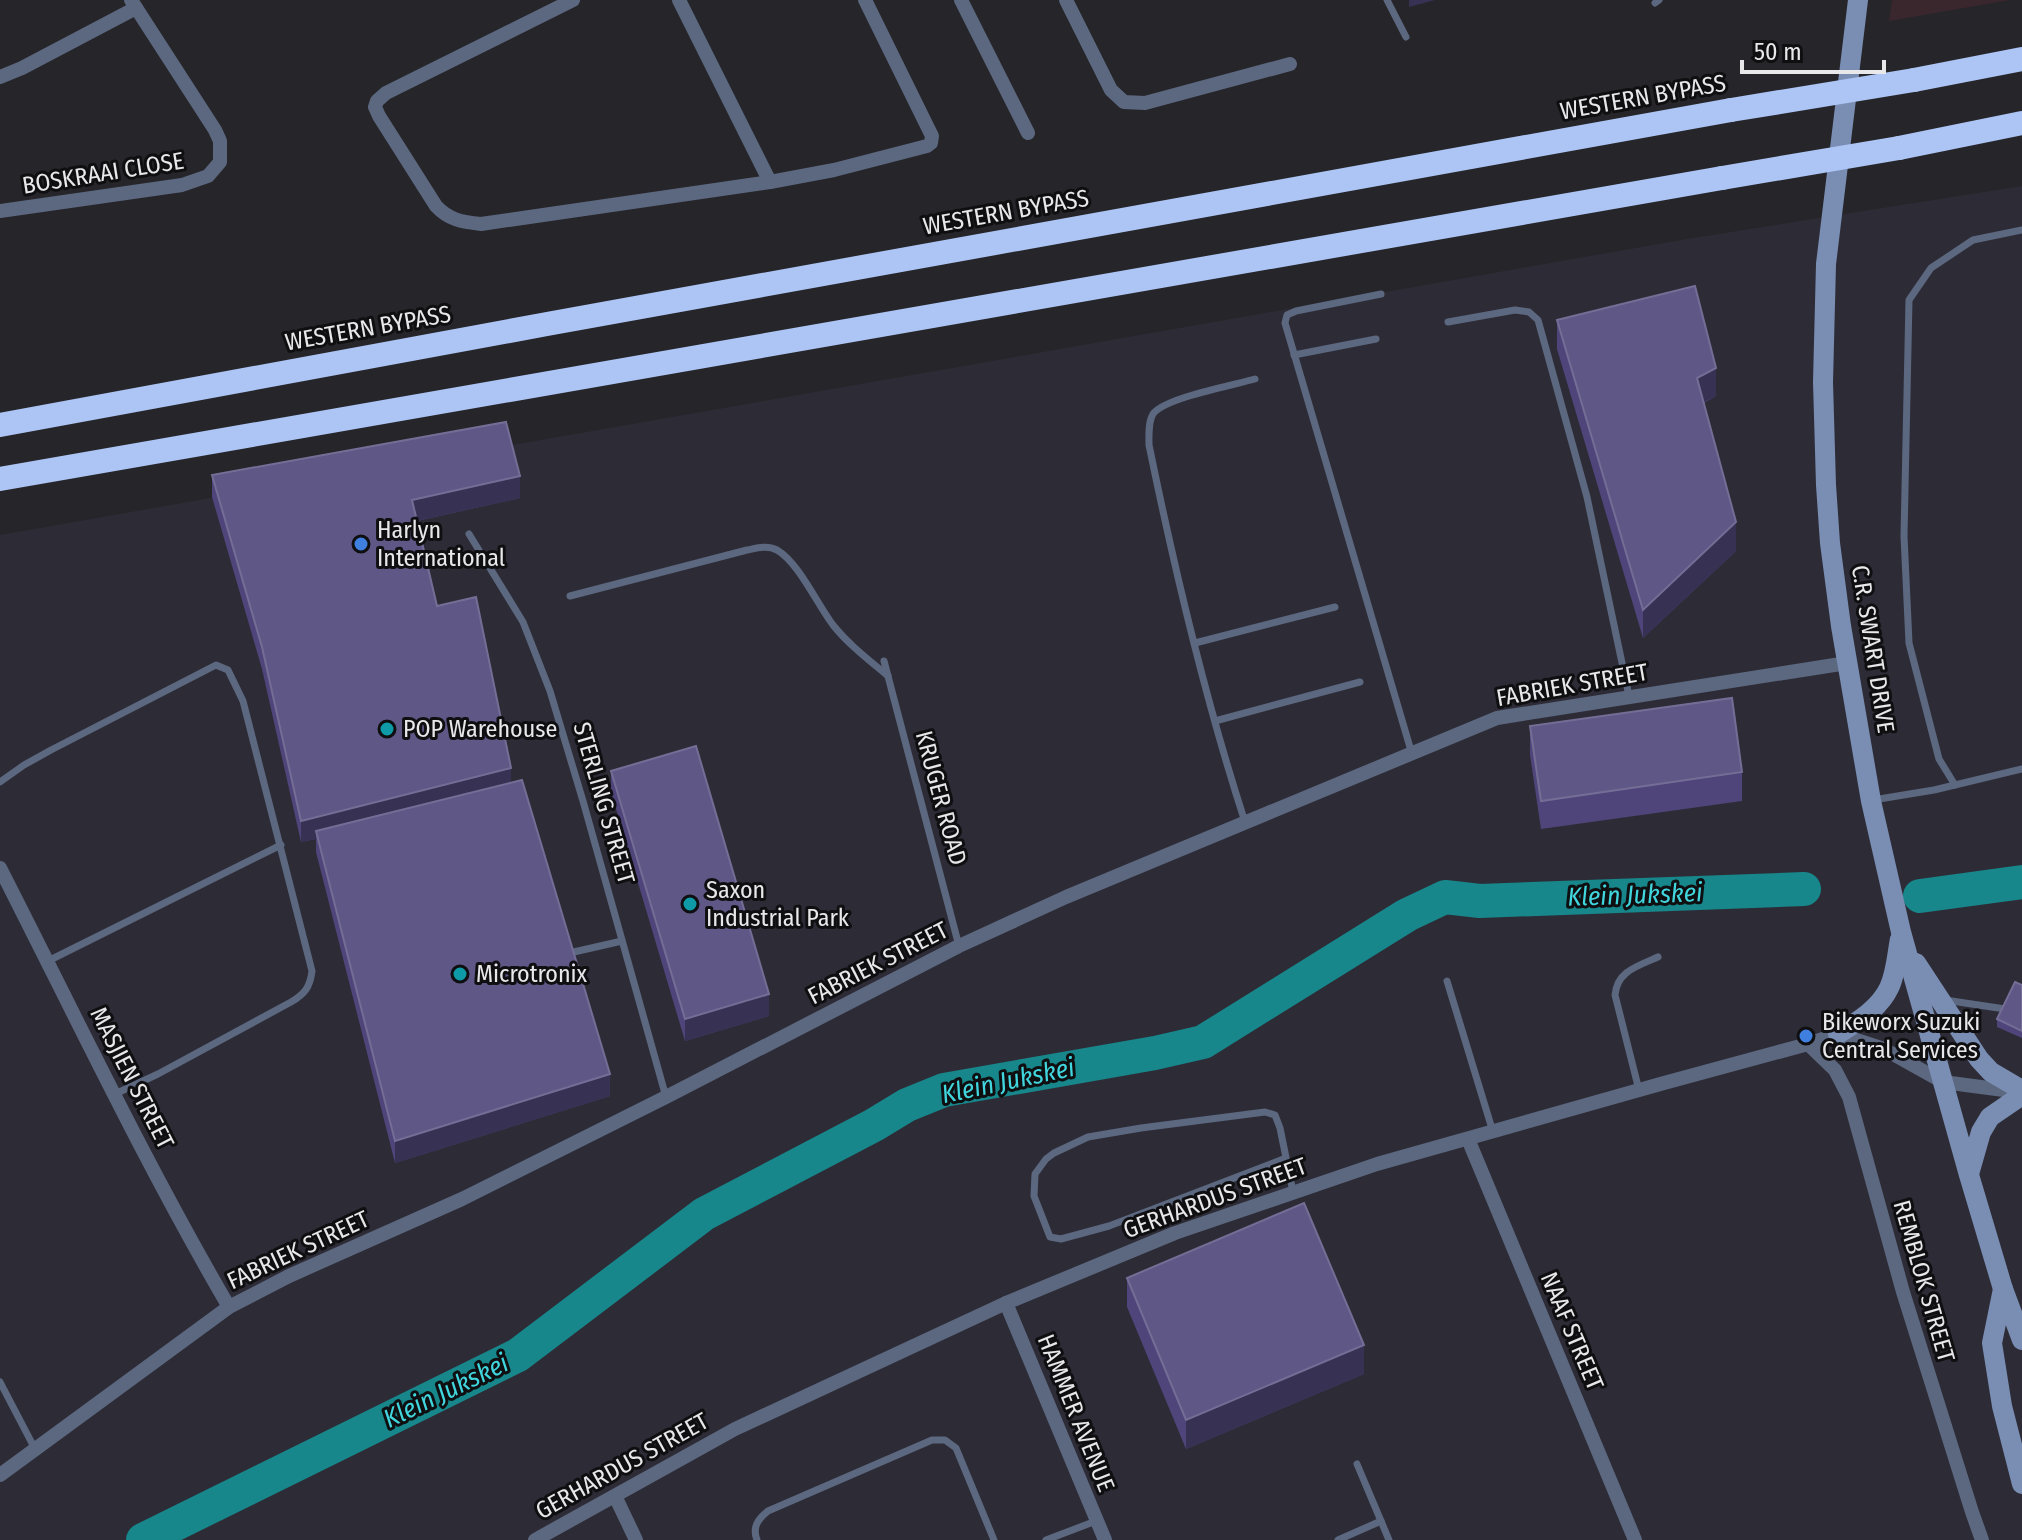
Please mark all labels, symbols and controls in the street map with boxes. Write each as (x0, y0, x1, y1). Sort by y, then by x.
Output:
scale bar (1742, 24, 1884, 74)
text: 50 m (1754, 38, 1802, 66)
street label: WESTERN BYPASS (1558, 69, 1728, 125)
street label: BOSKRAAI CLOSE (20, 146, 186, 200)
street label: WESTERN BYPASS (921, 184, 1091, 240)
street label: WESTERN BYPASS (283, 300, 453, 356)
place label: Harlyn International (377, 516, 505, 572)
marker: Harlyn International (352, 535, 370, 553)
street label: C.R. SWART DRIVE (1846, 563, 1900, 735)
street label: FABRIEK STREET (1494, 658, 1650, 712)
place label: POP Warehouse (403, 715, 557, 743)
street label: STERLING STREET (568, 719, 640, 887)
marker: POP Warehouse (378, 720, 396, 738)
street label: KRUGER ROAD (910, 728, 972, 868)
place label: Saxon Industrial Park (706, 876, 850, 932)
water label: Klein Jukskei (1567, 877, 1704, 913)
marker: Saxon Industrial Park (681, 895, 699, 913)
street label: FABRIEK STREET (803, 916, 953, 1010)
place label: Microtronix (476, 960, 588, 988)
marker: Microtronix (451, 965, 469, 983)
street label: MASJIEN STREET (84, 1003, 180, 1153)
place label: Bikeworx Suzuki Central Services (1822, 1008, 1980, 1064)
marker: Bikeworx Suzuki Central Services (1797, 1027, 1815, 1045)
water label: Klein Jukskei (939, 1052, 1078, 1110)
street label: GERHARDUS STREET (1120, 1152, 1310, 1244)
street label: REMBLOK STREET (1888, 1197, 1960, 1365)
street label: FABRIEK STREET (223, 1205, 373, 1295)
street label: NAAF STREET (1535, 1268, 1609, 1394)
street label: HAMMER AVENUE (1032, 1330, 1120, 1496)
water label: Klein Jukskei (378, 1347, 514, 1435)
street label: GERHARDUS STREET (531, 1407, 713, 1525)

